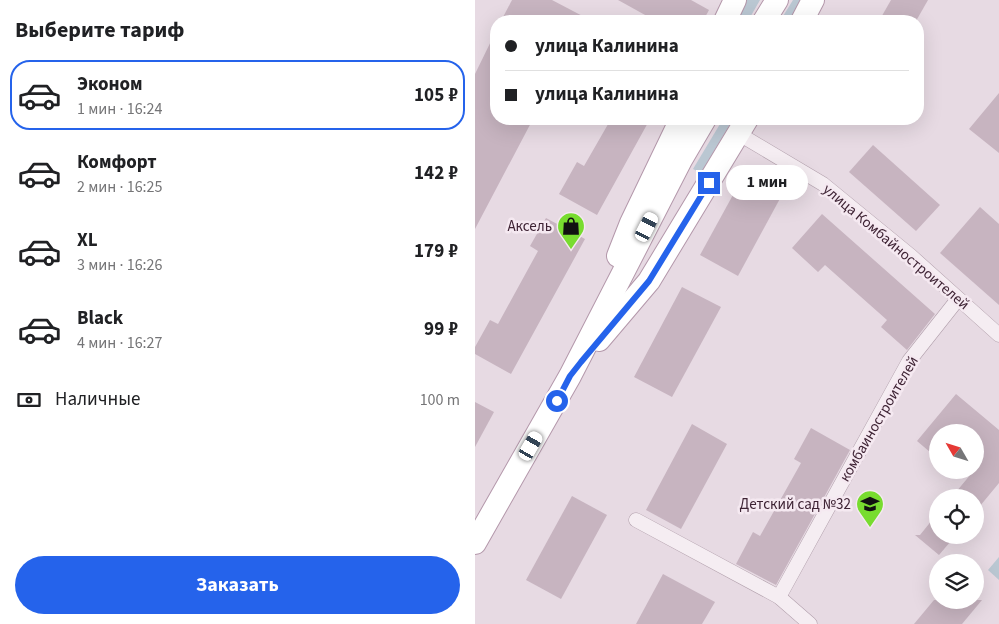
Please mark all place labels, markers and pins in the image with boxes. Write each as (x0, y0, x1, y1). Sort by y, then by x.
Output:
shop icon: Аксель (556, 211, 586, 250)
place label: Аксель (507, 216, 552, 237)
school or university icon: Детский сад №32 (855, 489, 885, 528)
place label: Детский сад №32 (740, 494, 851, 515)

